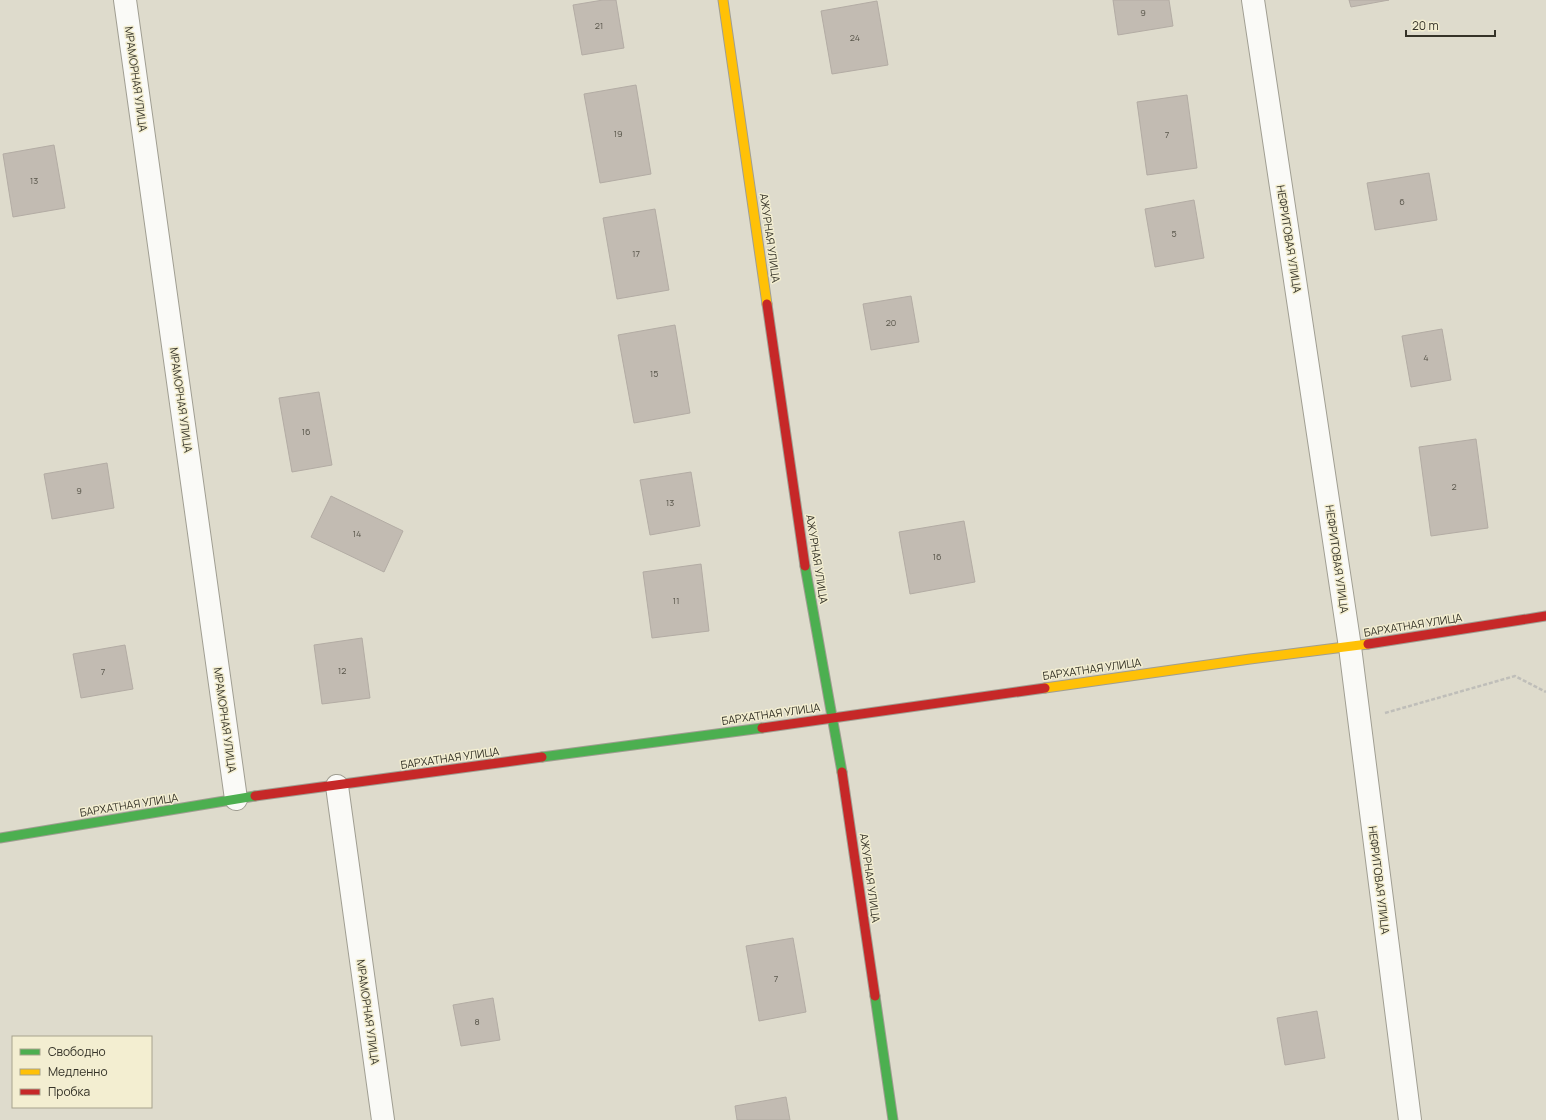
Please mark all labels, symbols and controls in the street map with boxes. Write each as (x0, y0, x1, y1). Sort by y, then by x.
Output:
house number: 9 (1140, 6, 1146, 19)
scale bar (1406, 12, 1495, 38)
text: 20 m (1412, 17, 1439, 34)
house number: 21 (595, 19, 603, 32)
street label: МРАМОРНАЯ УЛИЦА (122, 25, 151, 133)
house number: 24 (850, 31, 860, 44)
house number: 19 (613, 127, 623, 140)
house number: 7 (1165, 128, 1170, 141)
house number: 13 (30, 174, 38, 187)
street label: НЕФРИТОВАЯ УЛИЦА (1274, 184, 1305, 294)
street label: АЖУРНАЯ УЛИЦА (757, 192, 784, 284)
house number: 6 (1399, 195, 1405, 208)
house number: 5 (1171, 227, 1177, 240)
house number: 17 (632, 247, 640, 260)
house number: 20 (886, 316, 896, 329)
street label: МРАМОРНАЯ УЛИЦА (167, 346, 196, 454)
house number: 4 (1423, 351, 1429, 364)
house number: 15 (650, 367, 658, 380)
house number: 16 (301, 425, 311, 438)
house number: 2 (1451, 480, 1457, 493)
house number: 9 (76, 484, 82, 497)
house number: 13 (666, 496, 674, 509)
street label: НЕФРИТОВАЯ УЛИЦА (1322, 504, 1353, 614)
street label: АЖУРНАЯ УЛИЦА (803, 513, 832, 605)
house number: 14 (353, 527, 361, 540)
house number: 16 (932, 550, 942, 563)
house number: 11 (672, 594, 680, 607)
street label: БАРХАТНАЯ УЛИЦА (1363, 609, 1463, 640)
street label: БАРХАТНАЯ УЛИЦА (1042, 654, 1142, 683)
house number: 12 (338, 664, 346, 677)
house number: 7 (101, 665, 106, 678)
street label: МРАМОРНАЯ УЛИЦА (211, 666, 240, 774)
street label: БАРХАТНАЯ УЛИЦА (721, 699, 821, 728)
street label: БАРХАТНАЯ УЛИЦА (400, 743, 500, 772)
street label: БАРХАТНАЯ УЛИЦА (79, 789, 179, 820)
street label: НЕФРИТОВАЯ УЛИЦА (1365, 825, 1394, 935)
street label: АЖУРНАЯ УЛИЦА (857, 832, 884, 924)
street label: МРАМОРНАЯ УЛИЦА (354, 958, 383, 1066)
house number: 7 (774, 972, 779, 985)
house number: 8 (474, 1015, 480, 1028)
legend (12, 1036, 152, 1108)
text: Свободно (48, 1043, 106, 1060)
text: Медленно (48, 1063, 108, 1080)
text: Пробка (48, 1083, 90, 1100)

